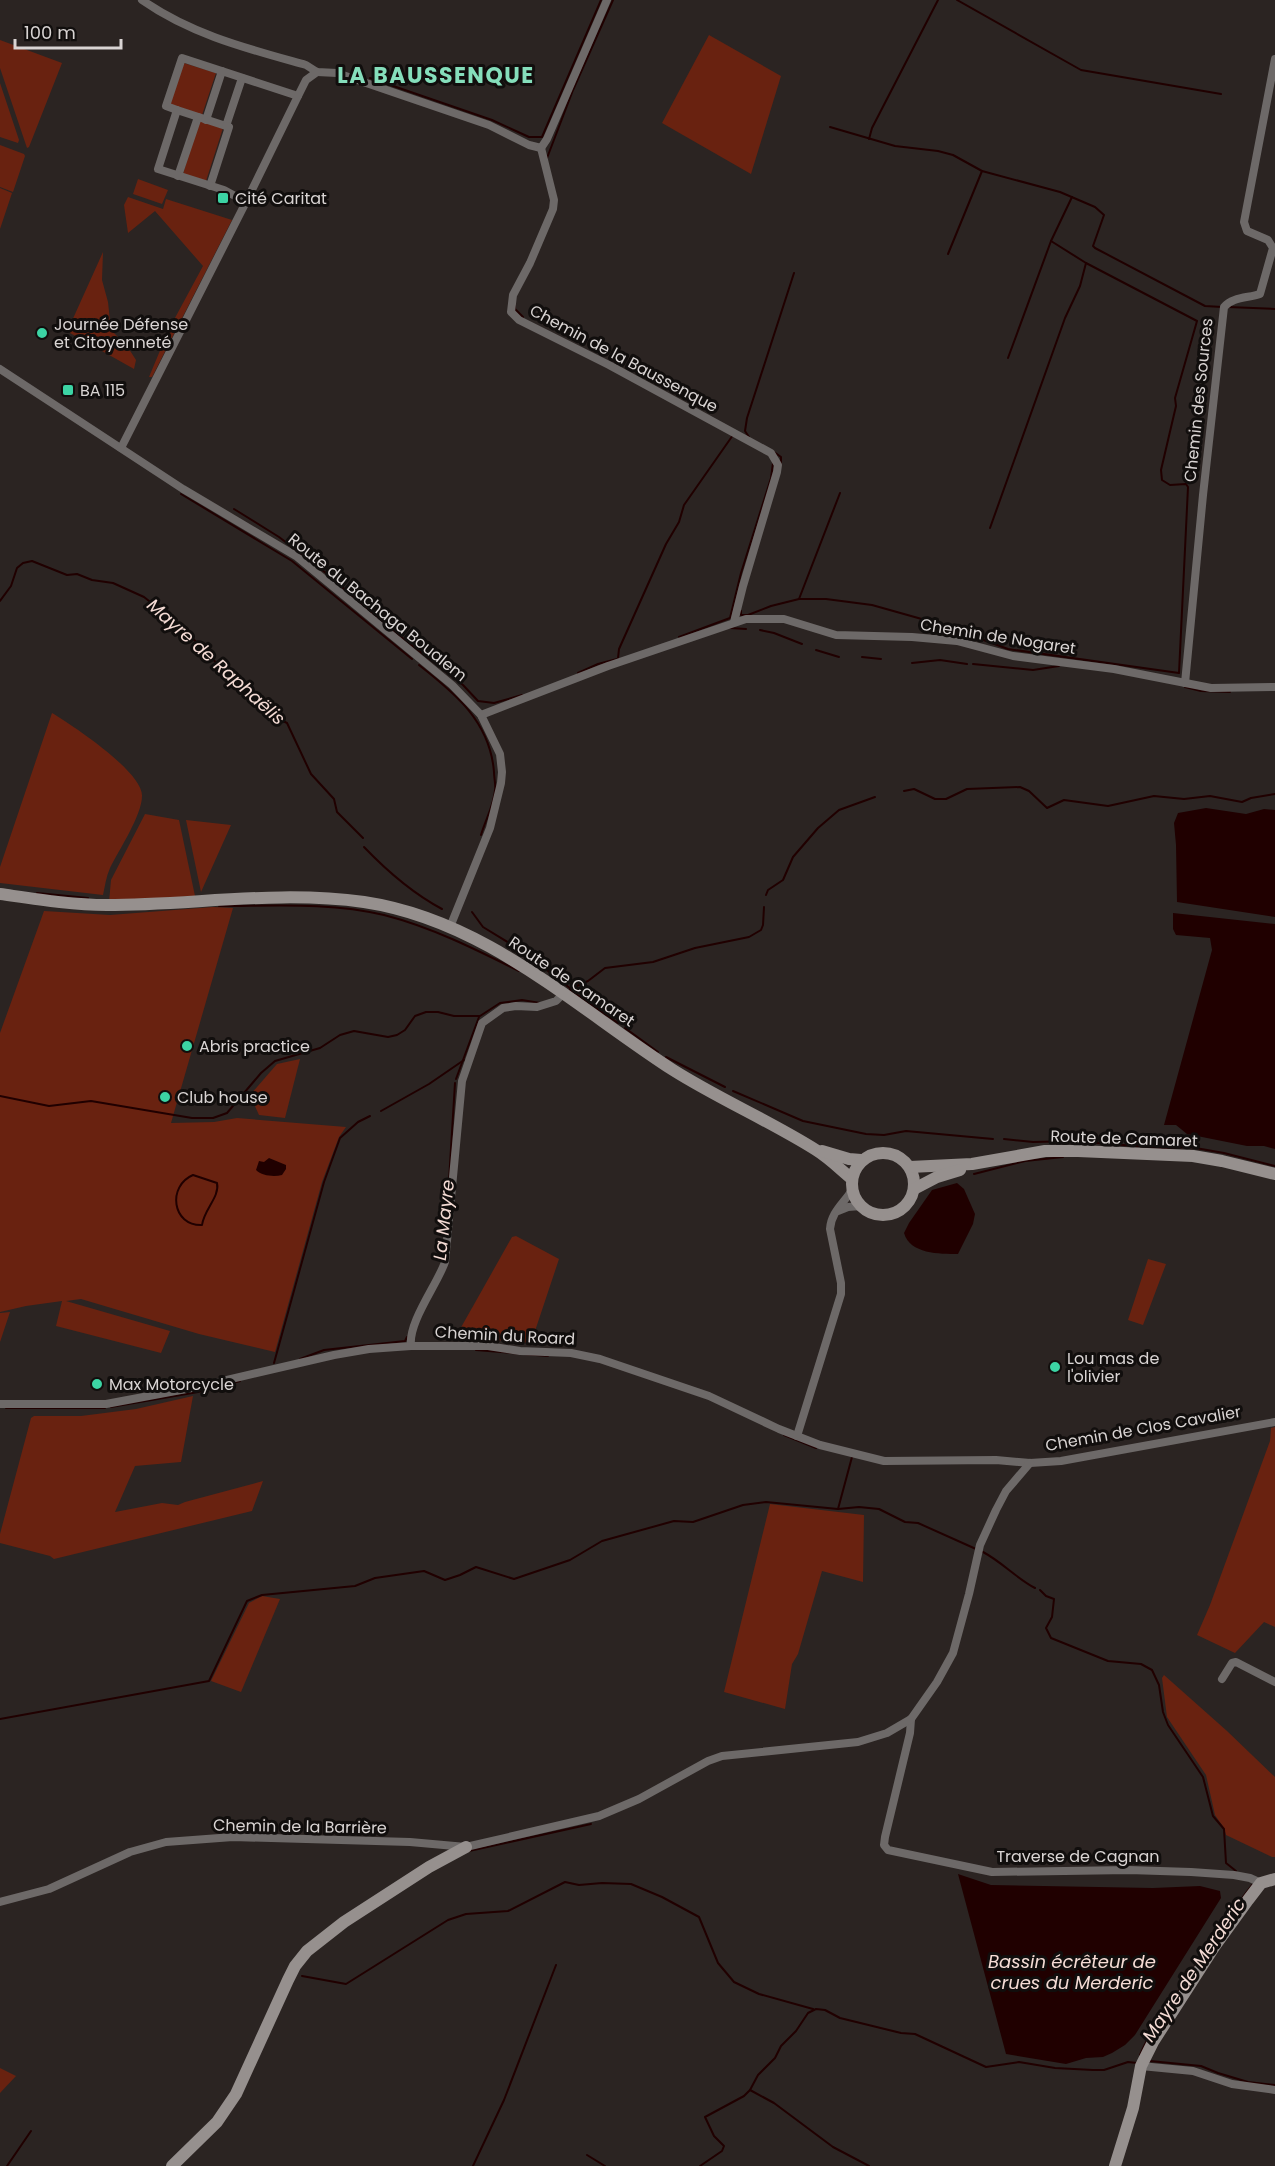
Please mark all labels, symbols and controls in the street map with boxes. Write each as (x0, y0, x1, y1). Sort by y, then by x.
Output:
scale bar (15, 12, 122, 50)
text: 100 m (24, 20, 76, 45)
district label: LA BAUSSENQUE (337, 60, 535, 91)
place label: Cité Caritat (235, 187, 327, 210)
marker: Cité Caritat (216, 191, 230, 205)
street label: Chemin de la Baussenque (526, 299, 722, 418)
place label: Journée Défense et Citoyenneté (54, 313, 188, 354)
street label: Chemin des Sources (1178, 317, 1219, 483)
marker: Journée Défense et Citoyenneté (35, 326, 49, 340)
place label: BA 115 (80, 379, 125, 402)
marker: BA 115 (61, 383, 75, 397)
street label: Route du Bachaga Boualem (283, 528, 472, 687)
water label: Mayre de Raphaëlis (142, 593, 291, 731)
street label: Chemin de Nogaret (918, 613, 1078, 660)
street label: Route de Camaret (504, 931, 639, 1032)
place label: Abris practice (199, 1035, 310, 1058)
marker: Abris practice (180, 1039, 194, 1053)
place label: Club house (177, 1086, 268, 1109)
marker: Club house (158, 1090, 172, 1104)
street label: Route de Camaret (1050, 1124, 1198, 1153)
water label: La Mayre (427, 1178, 460, 1262)
street label: Chemin du Roard (434, 1320, 576, 1351)
place label: Lou mas de l'olivier (1067, 1347, 1159, 1388)
marker: Lou mas de l'olivier (1048, 1360, 1062, 1374)
place label: Max Motorcycle (109, 1373, 234, 1396)
marker: Max Motorcycle (90, 1377, 104, 1391)
street label: Chemin de Clos Cavalier (1043, 1400, 1243, 1457)
street label: Chemin de la Barrière (213, 1813, 387, 1840)
street label: Traverse de Cagnan (996, 1845, 1160, 1868)
water label: Mayre de Merderic (1136, 1893, 1251, 2047)
water label: Bassin écrêteur de crues du Merderic (988, 1949, 1156, 1995)

